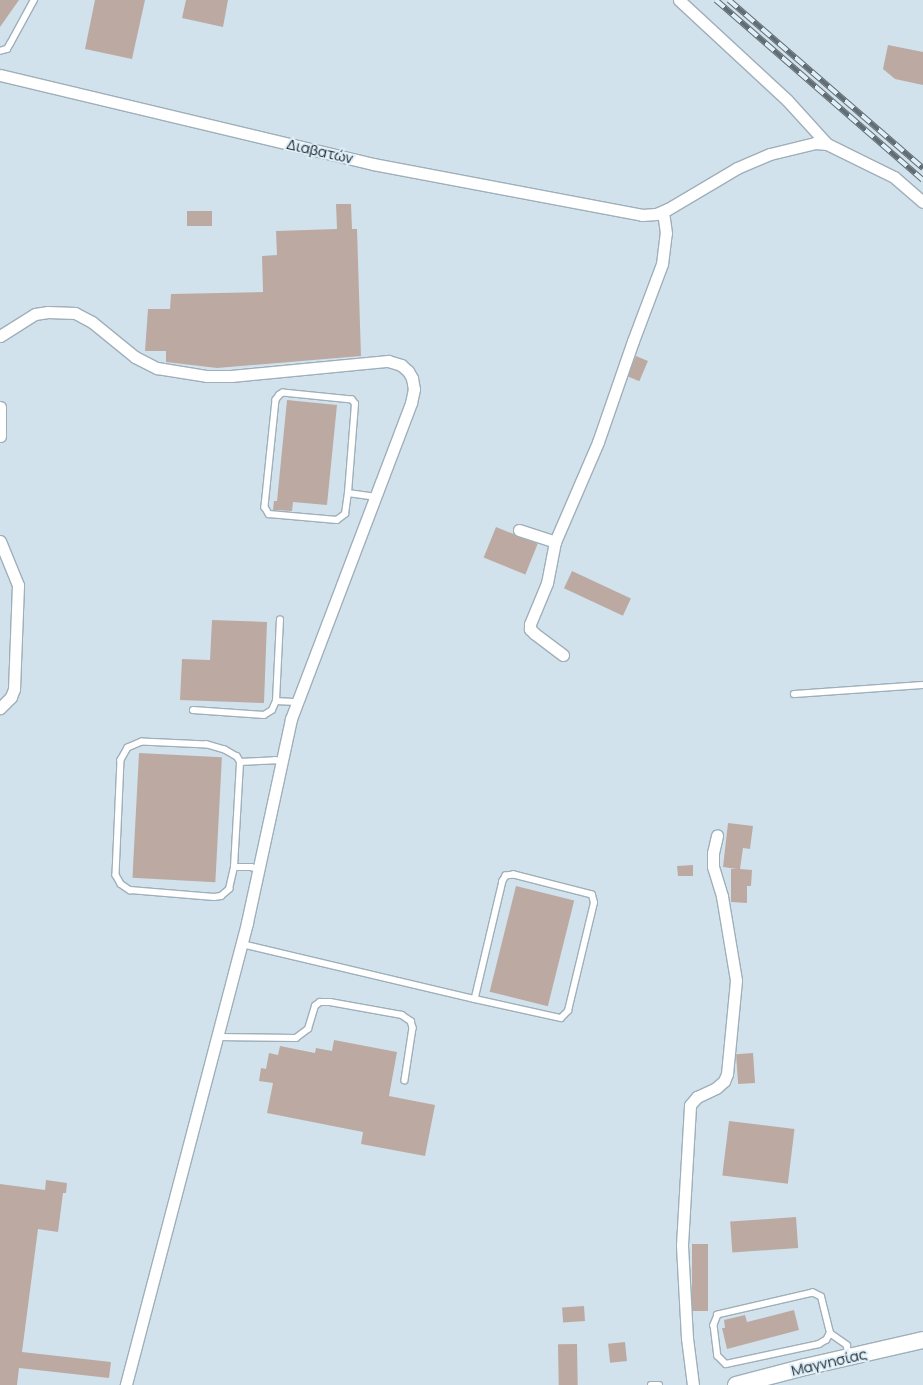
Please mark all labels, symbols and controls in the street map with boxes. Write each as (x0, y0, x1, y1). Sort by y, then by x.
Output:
street label: Διαβατών (285, 135, 355, 167)
street label: Μαγνησίας (789, 1345, 869, 1379)

